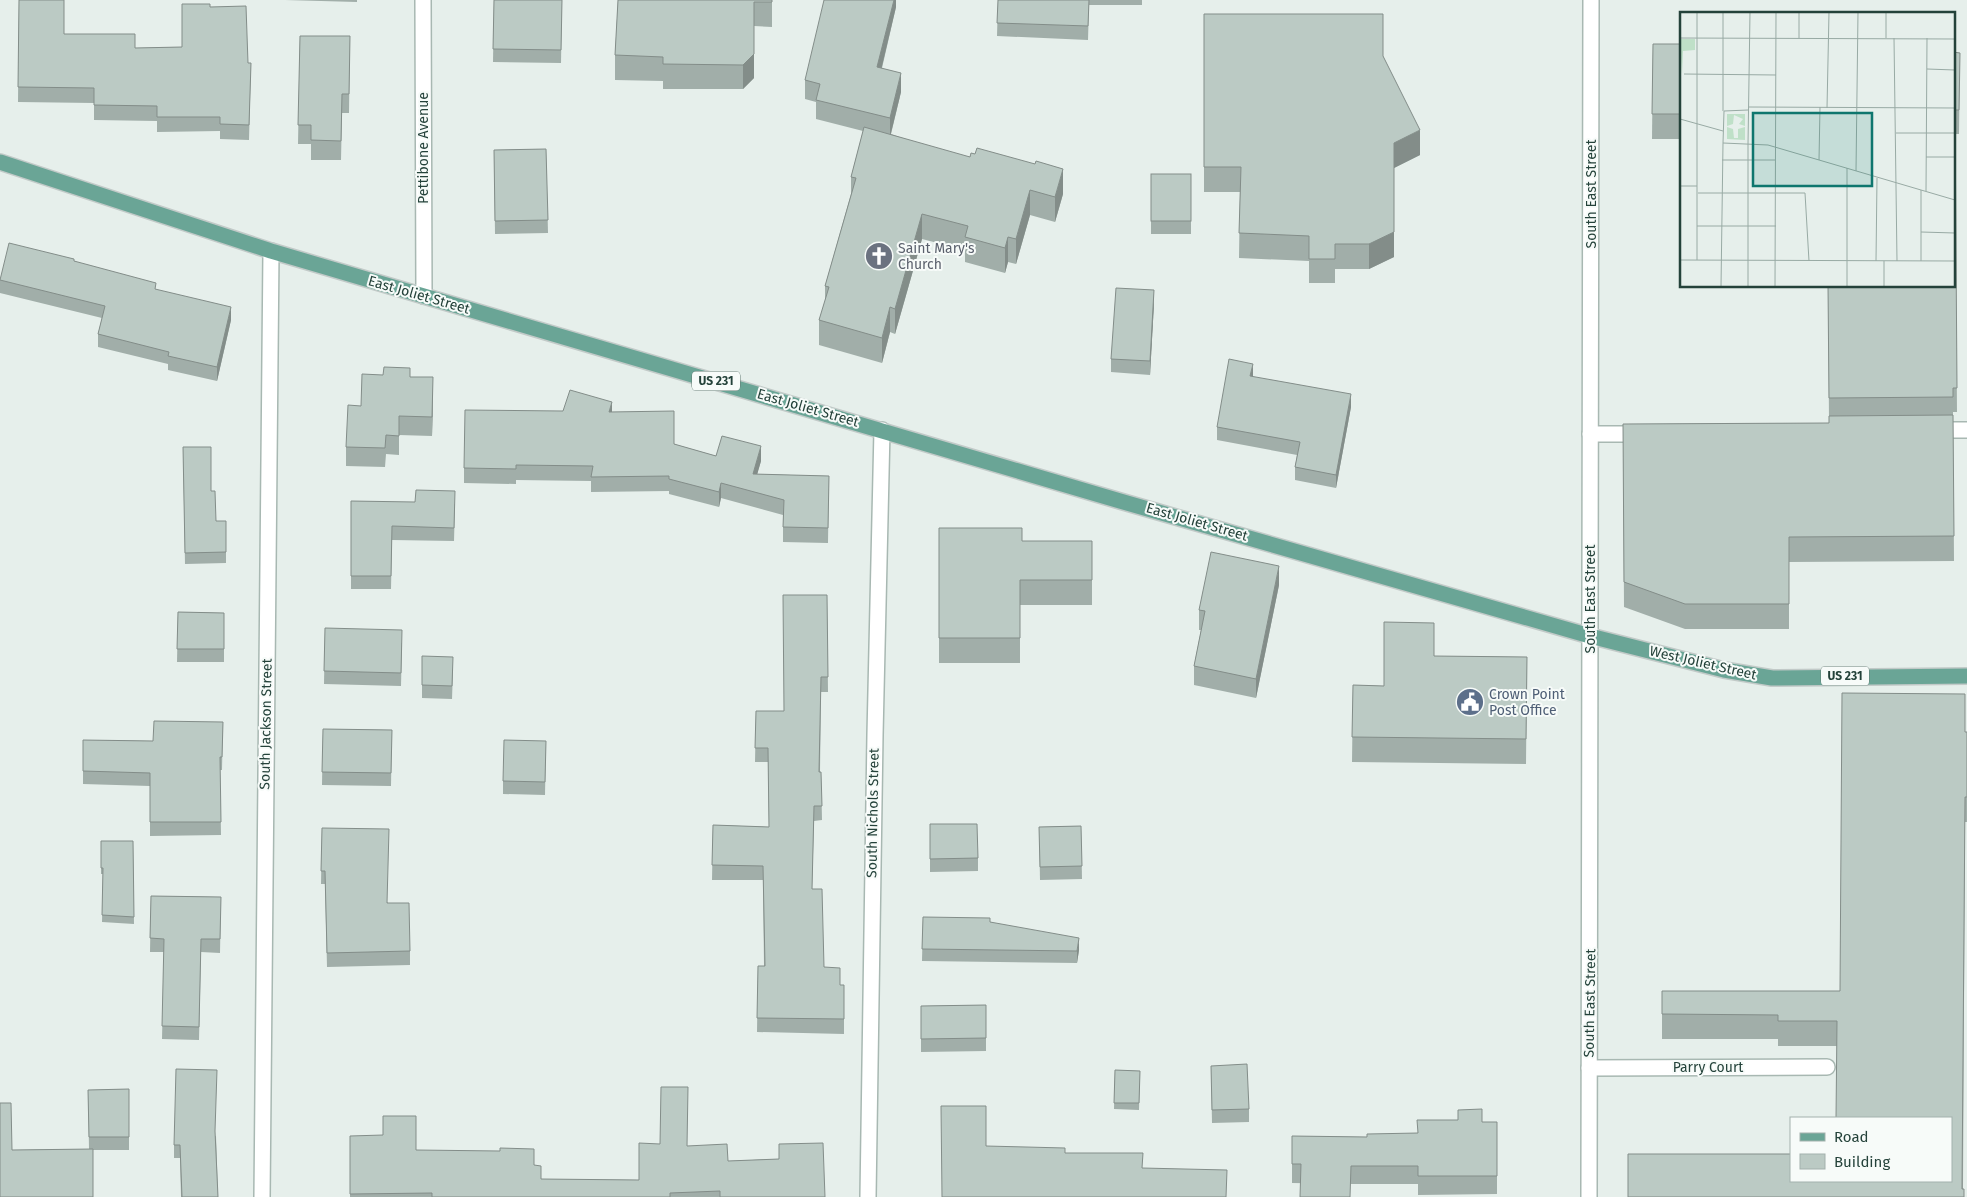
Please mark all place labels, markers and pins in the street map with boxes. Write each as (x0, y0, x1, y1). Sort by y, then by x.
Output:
place label: Saint Mary's Church (898, 240, 975, 273)
church icon: Saint Mary's Church (864, 241, 894, 271)
place label: Crown Point Post Office (1489, 686, 1566, 719)
public building icon: Crown Point Post Office (1455, 687, 1485, 717)

